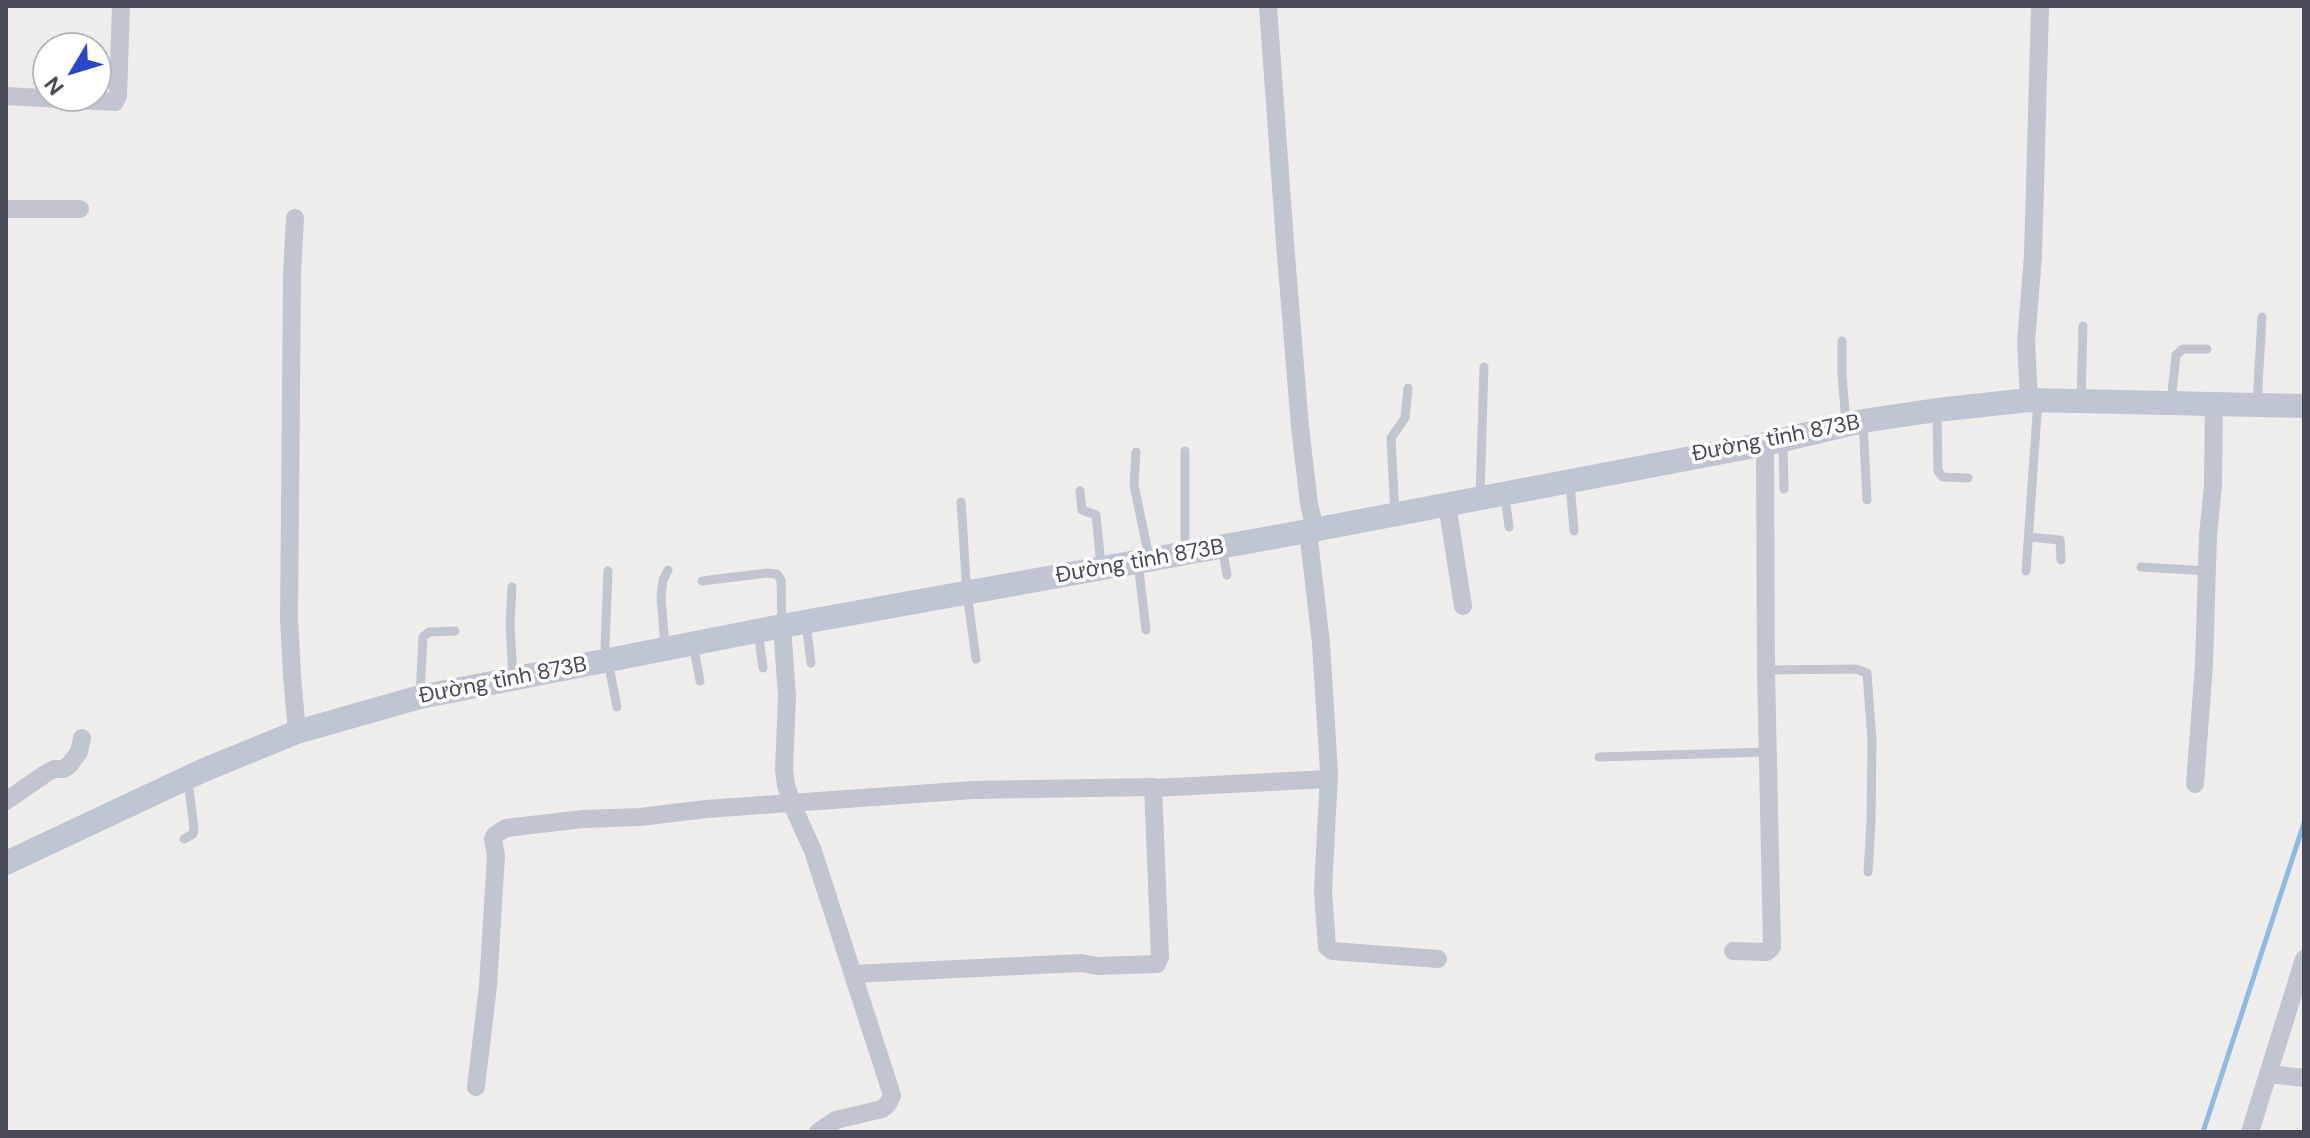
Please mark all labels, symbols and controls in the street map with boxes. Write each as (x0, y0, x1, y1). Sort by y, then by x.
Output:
north arrow (32, 32, 112, 112)
text: N (38, 71, 71, 101)
street label: Đường tỉnh 873B (1690, 410, 1862, 468)
street label: Đường tỉnh 873B (1054, 534, 1226, 590)
street label: Đường tỉnh 873B (417, 652, 589, 710)

